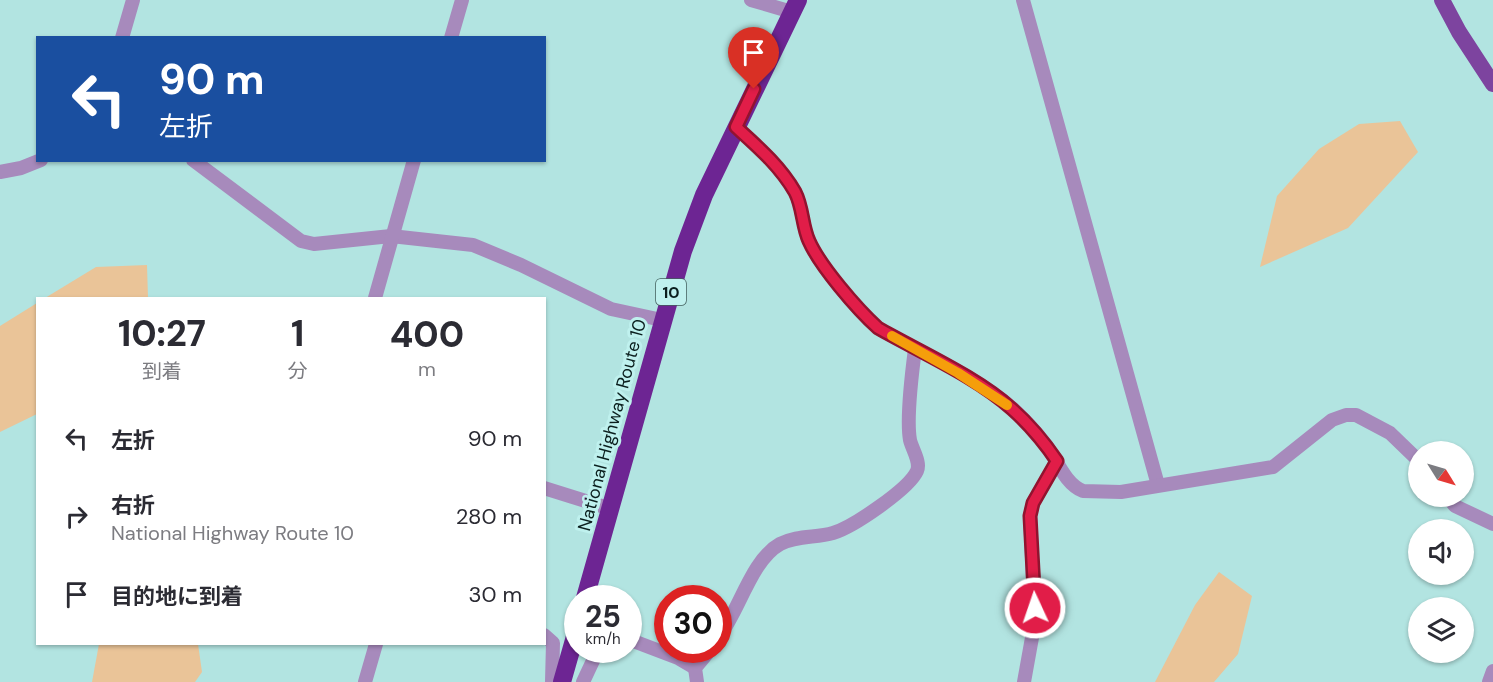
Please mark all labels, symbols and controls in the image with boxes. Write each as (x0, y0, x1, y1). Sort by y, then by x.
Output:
pin (728, 27, 779, 89)
icon: arrive (737, 36, 770, 69)
text: 90 m (159, 52, 265, 107)
icon: left (60, 60, 138, 138)
text: 左折 (159, 109, 213, 144)
road number: 10 (656, 279, 686, 305)
text: 10:27 (118, 310, 206, 357)
text: 1 (291, 310, 304, 357)
text: 400 (390, 311, 464, 358)
street label: National Highway Route 10 (572, 316, 652, 534)
text: m (418, 356, 436, 382)
text: 到着 (142, 358, 182, 384)
text: 分 (288, 358, 308, 384)
icon: left (60, 422, 93, 455)
text: 90 m (468, 424, 522, 453)
text: 左折 (111, 426, 155, 455)
north arrow (1408, 441, 1474, 507)
map controls (1408, 441, 1474, 663)
text: 右折 (111, 491, 155, 520)
icon: right (60, 500, 93, 533)
text: 280 m (456, 502, 522, 531)
button: sound (1408, 519, 1474, 585)
text: National Highway Route 10 (111, 520, 354, 546)
position arrow (1003, 576, 1067, 640)
icon: arrive (60, 578, 93, 611)
text: 30 m (468, 580, 522, 609)
text: 目的地に到着 (111, 582, 243, 611)
speed limit sign: 30 (654, 585, 732, 663)
text: 25 (585, 597, 621, 636)
button: layers (1408, 597, 1474, 663)
text: km/h (585, 629, 621, 649)

